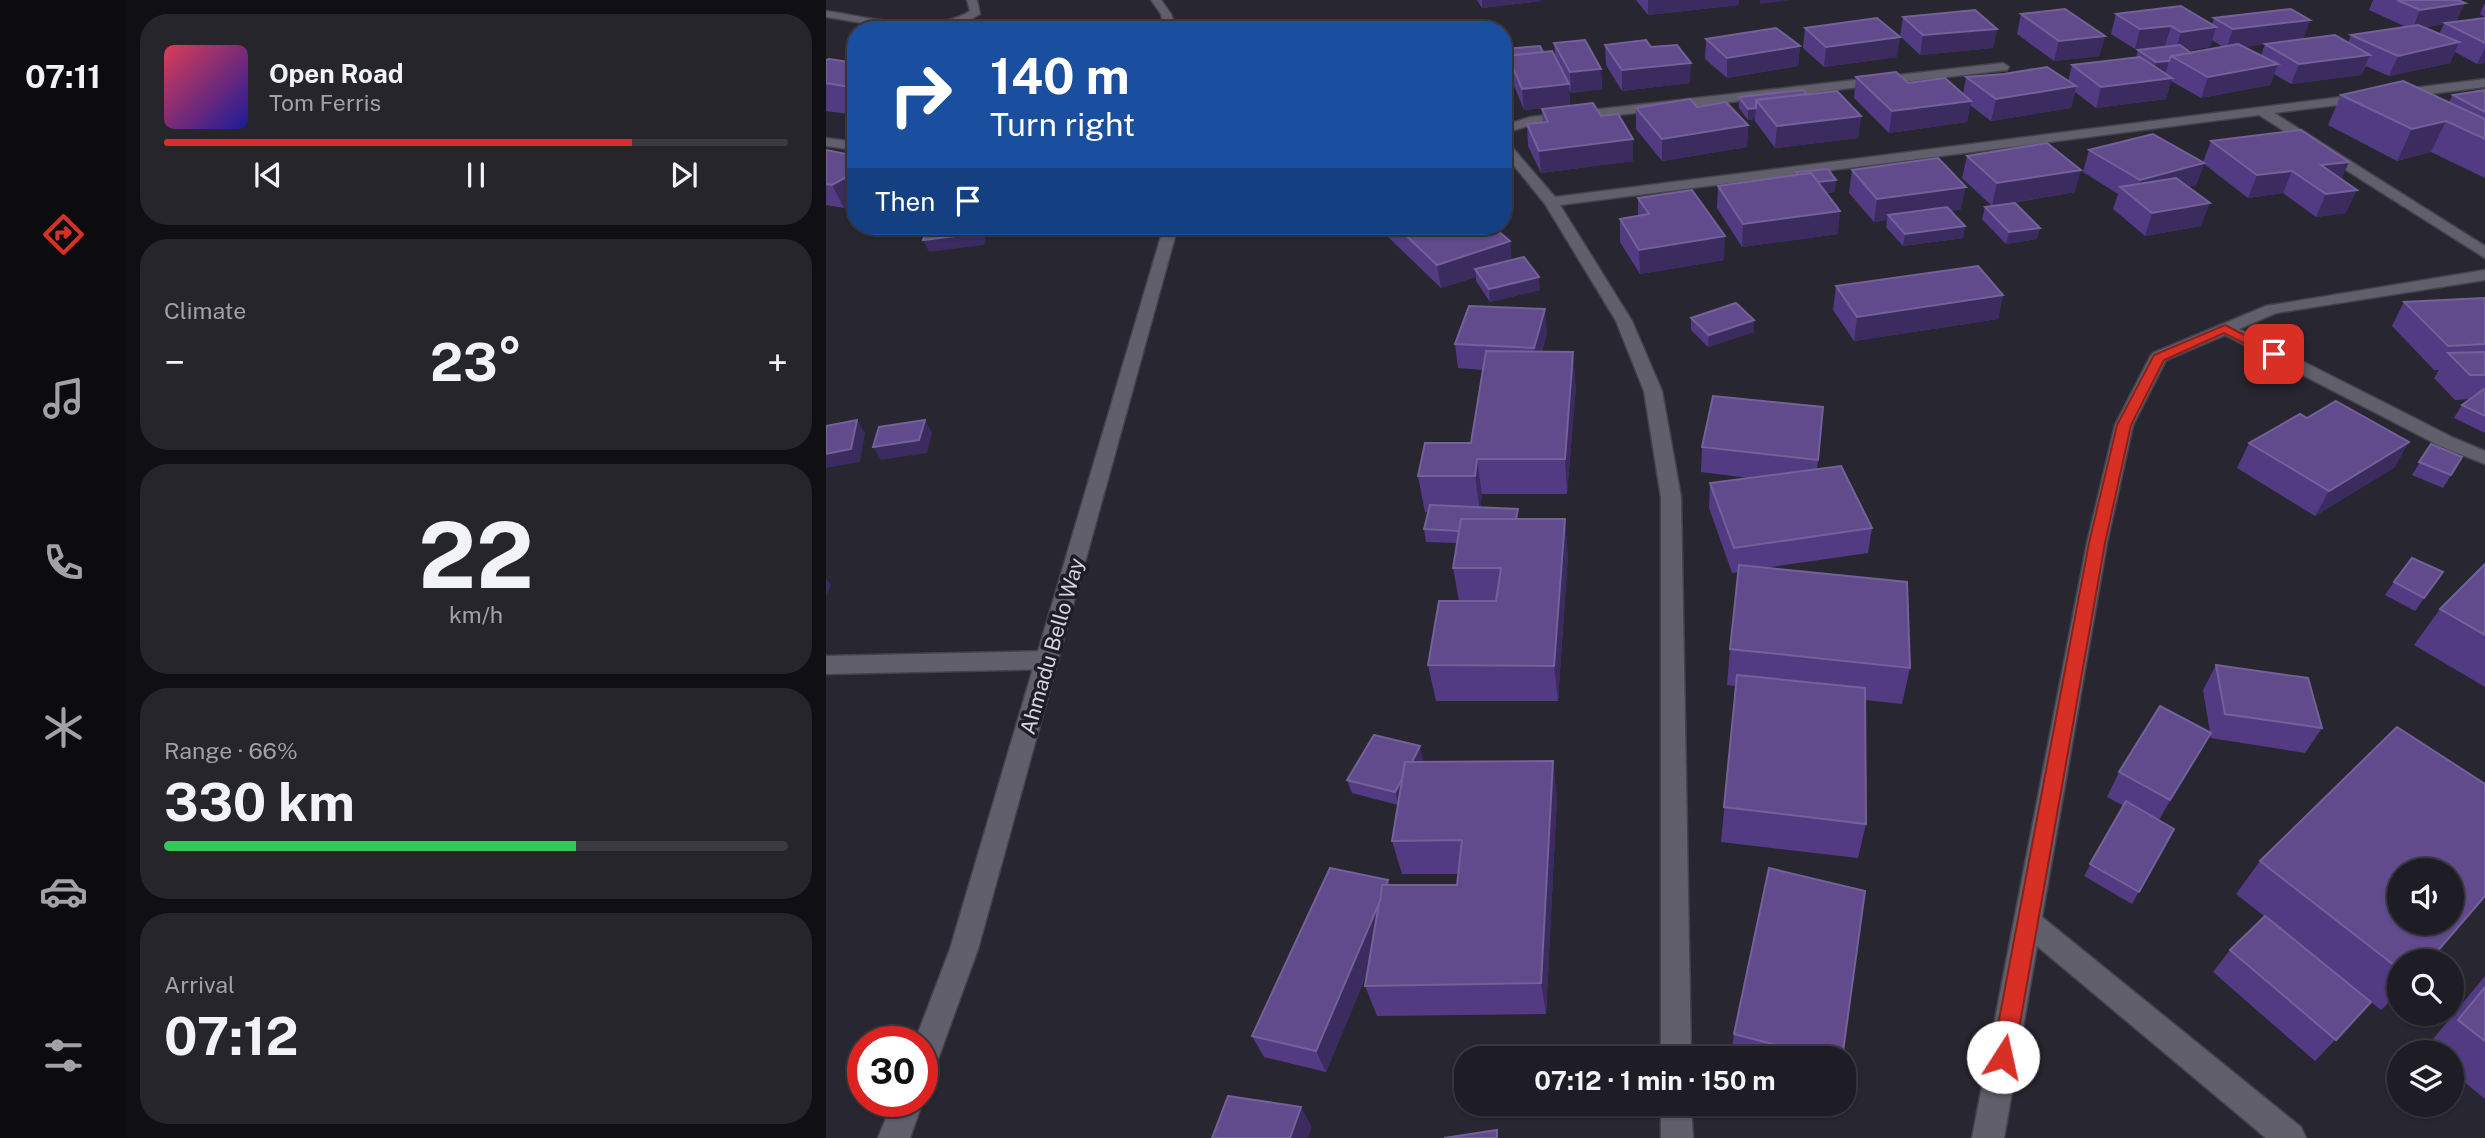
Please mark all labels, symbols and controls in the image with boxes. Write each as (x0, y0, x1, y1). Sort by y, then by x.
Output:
text: 140 m (990, 47, 1130, 105)
icon: right (875, 49, 966, 140)
text: 07:11 (25, 58, 101, 95)
text: Open Road (269, 58, 404, 89)
text: Tom Ferris (269, 89, 381, 116)
text: Turn right (990, 106, 1135, 143)
icon: previous (249, 156, 287, 194)
icon: pause (457, 156, 495, 194)
icon: next (665, 156, 703, 194)
icon: arrive (949, 182, 987, 220)
text: Then (875, 186, 935, 217)
icon: directions (39, 210, 88, 259)
text: Climate (164, 297, 246, 324)
pin (2244, 324, 2304, 384)
text: 23° (430, 332, 522, 393)
icon: arrive (2255, 335, 2293, 373)
text: − (164, 340, 185, 385)
text: + (767, 340, 788, 385)
icon: music (39, 374, 88, 423)
text: 22 (418, 502, 534, 608)
icon: phone (39, 538, 88, 587)
street label: Ahmadu Bello Way (1015, 555, 1089, 737)
text: km/h (449, 601, 503, 628)
icon: climate (39, 703, 88, 752)
text: Range · 66% (164, 737, 298, 764)
text: 330 km (164, 772, 355, 833)
map controls (2387, 858, 2464, 1117)
button: sound (2387, 858, 2464, 935)
icon: car (39, 867, 88, 916)
button: search (2387, 949, 2464, 1026)
text: Arrival (164, 971, 235, 998)
text: 07:12 (164, 1006, 299, 1067)
position arrow (1966, 1020, 2040, 1094)
speed limit sign: 30 (847, 1026, 938, 1117)
icon: filters (39, 1031, 88, 1080)
button: layers (2387, 1040, 2464, 1117)
text: 07:12 · 1 min · 150 m (1534, 1065, 1776, 1096)

